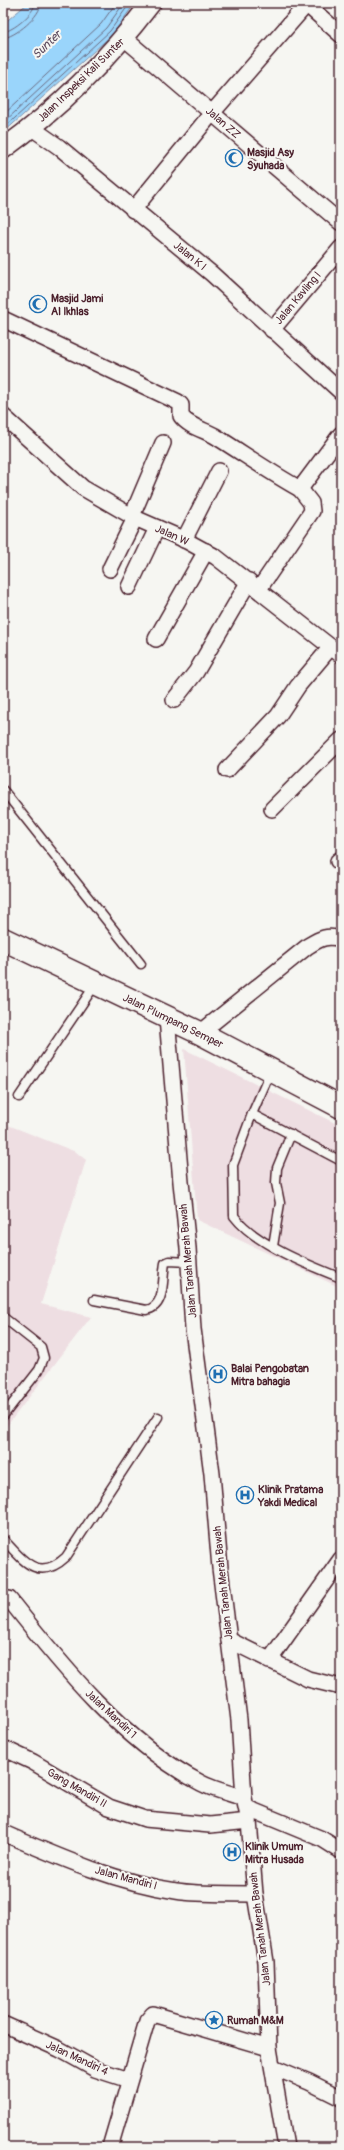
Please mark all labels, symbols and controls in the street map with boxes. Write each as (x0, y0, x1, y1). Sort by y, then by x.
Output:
water label: Sunter (29, 26, 66, 62)
street label: Jalan Inspeksi Kali Sunter (35, 35, 127, 125)
street label: Jalan ZZ (203, 105, 243, 142)
place label: Masjid Asy Syuhada (247, 146, 294, 172)
mosque icon: Masjid Asy Syuhada (224, 148, 244, 168)
street label: Jalan K I (171, 239, 209, 273)
street label: Jalan Kavling I (272, 269, 324, 327)
place label: Masjid Jami Al Ikhlas (51, 292, 103, 318)
mosque icon: Masjid Jami Al Ikhlas (28, 294, 48, 314)
street label: Jalan W (153, 522, 191, 548)
street label: Jalan Plumpang Semper (121, 991, 225, 1051)
street label: Jalan Tanah Merah Bawah (177, 1203, 199, 1319)
place label: Balai Pengobatan Mitra bahagia (231, 1362, 309, 1388)
hospital icon: Balai Pengobatan Mitra bahagia (208, 1364, 228, 1384)
place label: Klinik Pratama Yakdi Medical (257, 1483, 323, 1509)
hospital icon: Klinik Pratama Yakdi Medical (235, 1485, 255, 1505)
street label: Jalan Tanah Merah Bawah (211, 1525, 235, 1641)
street label: Jalan Mandiri 1 (83, 1687, 139, 1741)
street label: Gang Mandiri II (45, 1766, 109, 1810)
place label: Klinik Umum Mitra Husada (245, 1840, 304, 1866)
hospital icon: Klinik Umum Mitra Husada (222, 1842, 242, 1862)
street label: Jalan Mandiri I (93, 1863, 159, 1893)
street label: Jalan Tanah Merah Bawah (247, 1871, 273, 1987)
place icon: Rumah M&M (204, 2010, 224, 2030)
place label: Rumah M&M (227, 2014, 284, 2027)
street label: Jalan Mandiri 4 (44, 2038, 111, 2078)

